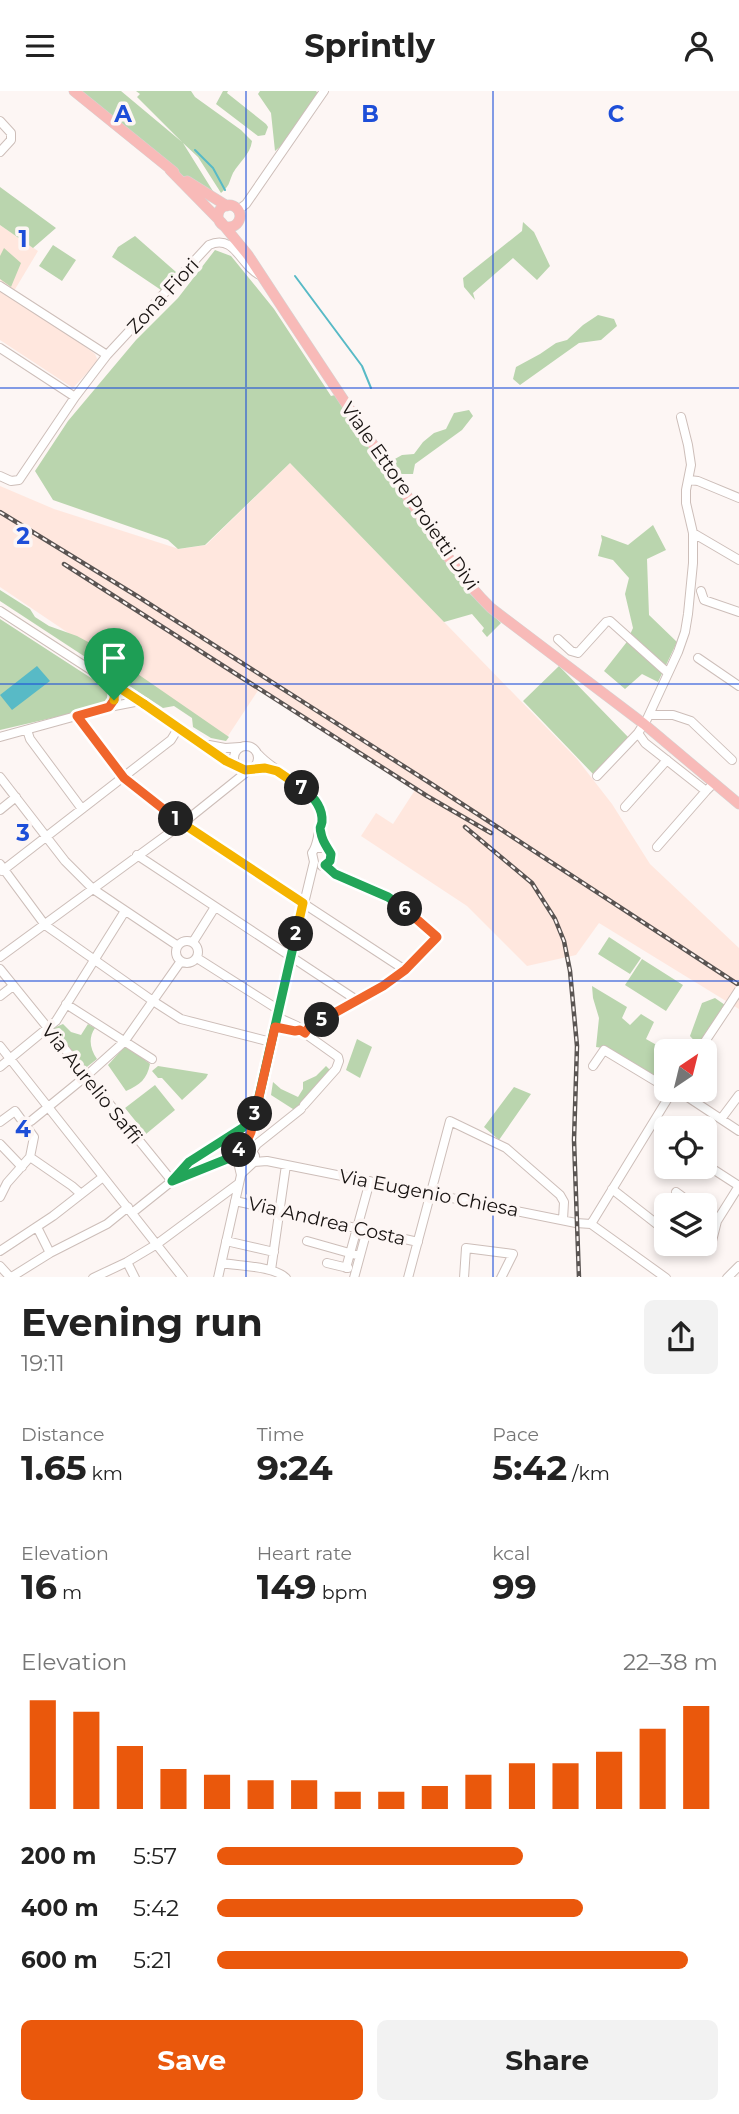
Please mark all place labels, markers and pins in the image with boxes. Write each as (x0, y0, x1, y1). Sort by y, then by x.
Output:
pin (84, 628, 144, 700)
pin: 7 (284, 771, 320, 805)
pin: 1 (158, 801, 194, 837)
pin: 6 (388, 891, 422, 927)
pin: 2 (278, 917, 314, 951)
pin: 5 (304, 1003, 340, 1037)
pin: 3 (238, 1097, 272, 1131)
pin: 4 (222, 1133, 256, 1167)

